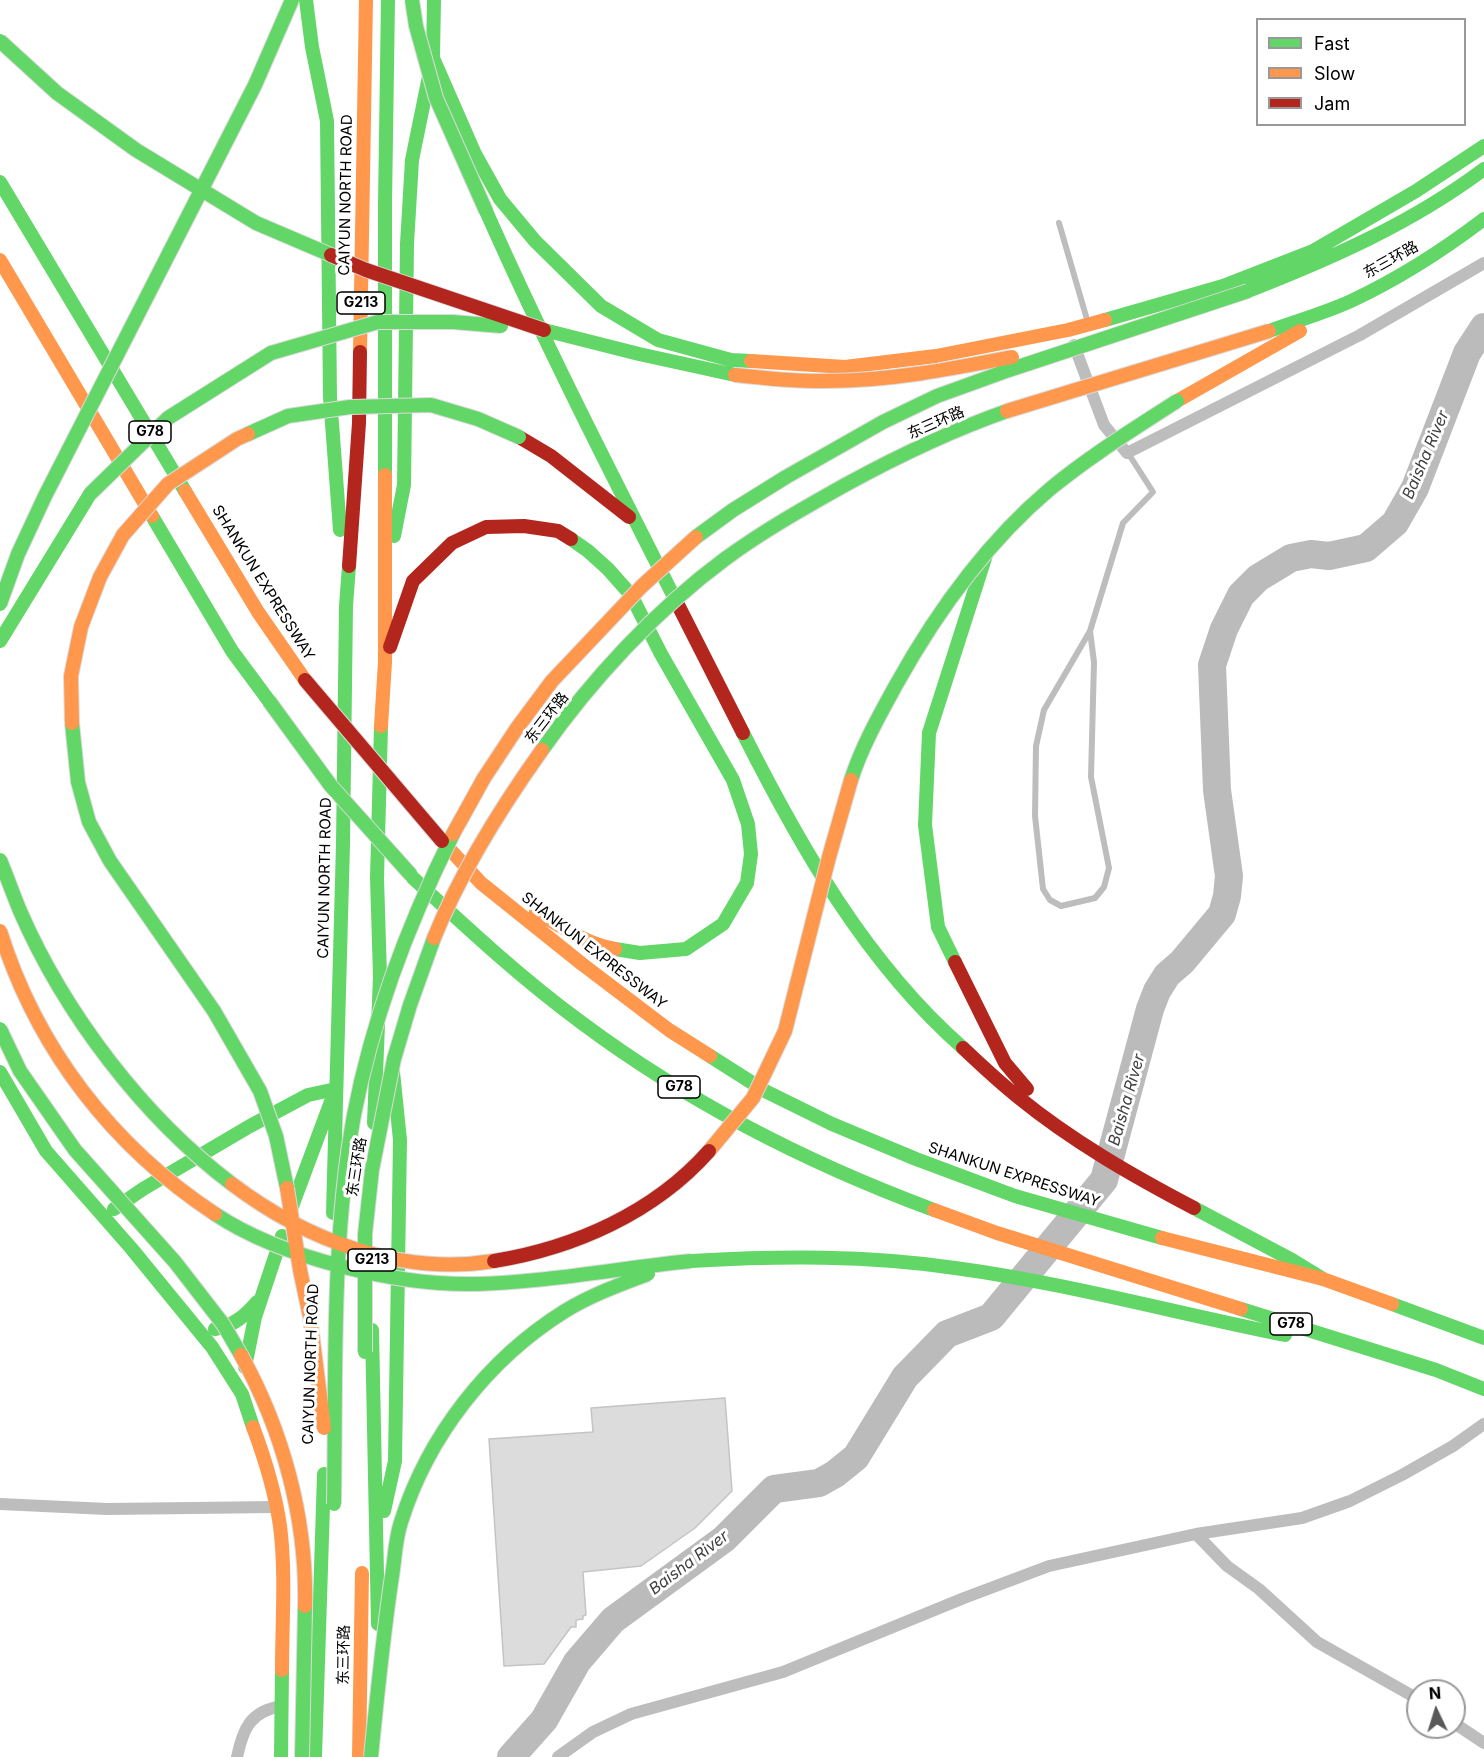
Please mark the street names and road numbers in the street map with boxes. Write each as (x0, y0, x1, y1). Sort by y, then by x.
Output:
street label: CAIYUN NORTH ROAD (336, 114, 356, 276)
street label: 东三环路 (1360, 238, 1422, 282)
road number: G213 (337, 292, 385, 314)
street label: 东三环路 (905, 403, 967, 443)
road number: G78 (129, 421, 171, 443)
street label: SHANKUN EXPRESSWAY (208, 502, 318, 664)
street label: 东三环路 (521, 689, 573, 747)
street label: CAIYUN NORTH ROAD (315, 797, 335, 959)
street label: SHANKUN EXPRESSWAY (518, 889, 670, 1013)
road number: G78 (658, 1076, 700, 1098)
street label: 东三环路 (343, 1136, 371, 1198)
street label: SHANKUN EXPRESSWAY (926, 1139, 1102, 1211)
road number: G213 (348, 1249, 396, 1271)
street label: CAIYUN NORTH ROAD (299, 1283, 323, 1445)
road number: G78 (1270, 1313, 1312, 1335)
street label: 东三环路 (334, 1625, 354, 1685)

